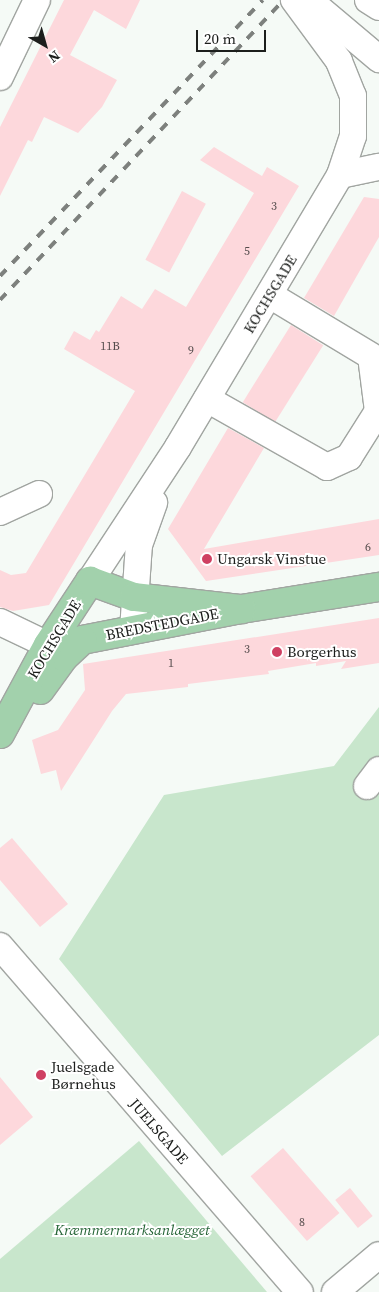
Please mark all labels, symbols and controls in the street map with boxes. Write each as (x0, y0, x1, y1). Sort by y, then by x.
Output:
north arrow (20, 20, 70, 70)
scale bar (199, 20, 269, 52)
text: 20 m (204, 28, 236, 49)
text: N (44, 46, 64, 68)
house number: 3 (271, 200, 277, 214)
house number: 5 (244, 245, 250, 259)
street label: KOCHSGADE (240, 251, 300, 337)
house number: 11B (100, 340, 120, 354)
house number: 9 (188, 344, 194, 358)
house number: 6 (365, 541, 371, 555)
place label: Ungarsk Vinstue (217, 550, 327, 568)
marker: Ungarsk Vinstue (201, 553, 213, 565)
street label: KOCHSGADE (24, 596, 84, 682)
street label: BREDSTEDGADE (104, 604, 220, 644)
house number: 3 (244, 643, 250, 657)
place label: Borgerhus (287, 643, 357, 661)
marker: Borgerhus (271, 646, 283, 658)
house number: 1 (168, 657, 174, 671)
place label: Juelsgade Børnehus (51, 1057, 116, 1092)
marker: Juelsgade Børnehus (35, 1069, 47, 1081)
street label: JUELSGADE (126, 1095, 192, 1167)
house number: 8 (299, 1216, 305, 1230)
park label: Kræmmermarksanlægget (54, 1221, 210, 1239)

